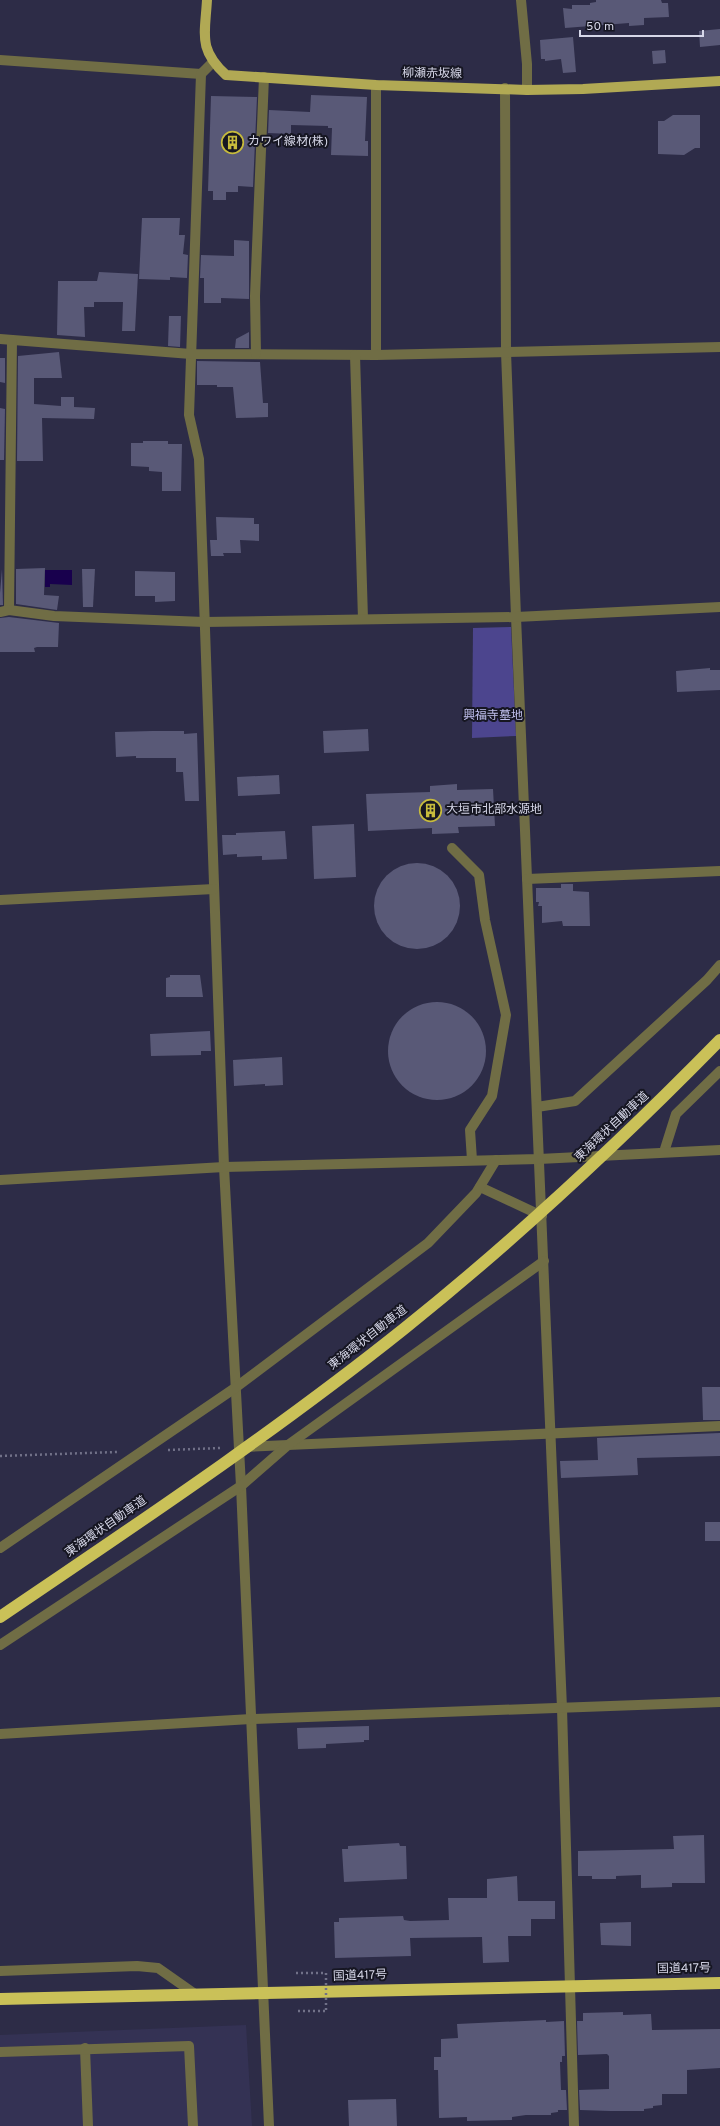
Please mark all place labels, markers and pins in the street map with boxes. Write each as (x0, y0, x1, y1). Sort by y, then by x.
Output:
building icon: カワイ線材(株) (220, 129, 246, 155)
place label: カワイ線材(株) (248, 134, 328, 150)
building icon: 大垣市北部水源地 (418, 797, 444, 823)
place label: 大垣市北部水源地 (446, 802, 542, 818)

